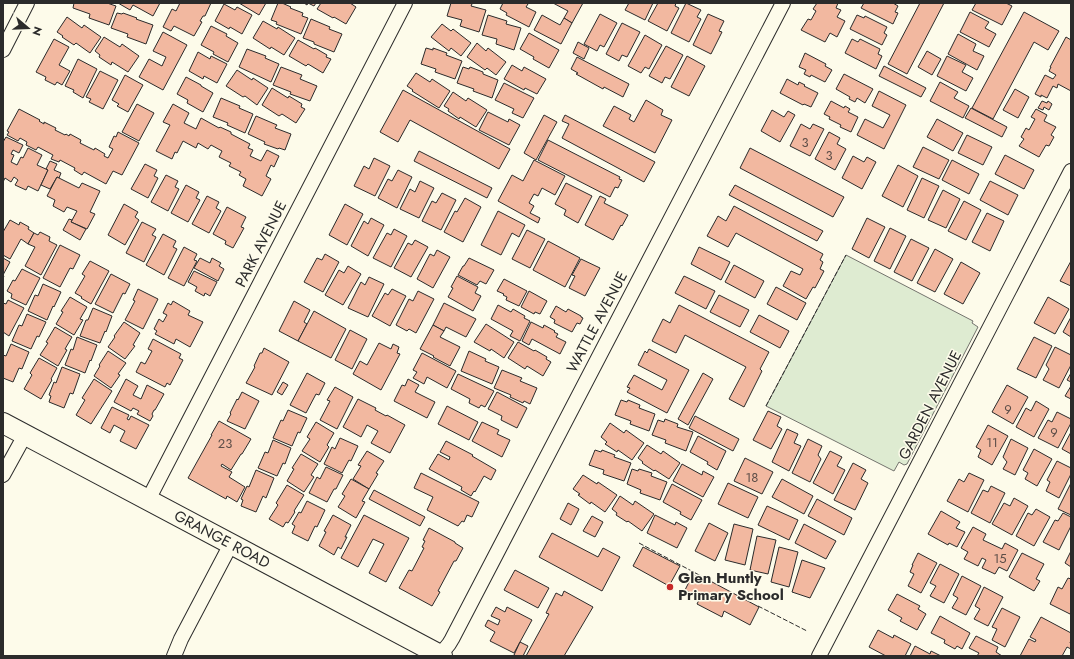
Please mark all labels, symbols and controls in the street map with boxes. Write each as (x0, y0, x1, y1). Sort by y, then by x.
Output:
north arrow (8, 8, 48, 48)
text: N (28, 25, 46, 38)
house number: 3 (801, 133, 809, 152)
house number: 3 (825, 146, 833, 165)
street label: PARK AVENUE (230, 197, 292, 291)
street label: WATTLE AVENUE (561, 267, 633, 377)
street label: GARDEN AVENUE (893, 347, 967, 463)
house number: 9 (1004, 400, 1012, 419)
house number: 9 (1050, 423, 1058, 442)
house number: 11 (986, 433, 998, 452)
house number: 23 (218, 434, 232, 453)
house number: 18 (746, 468, 758, 487)
street label: GRANGE ROAD (170, 505, 274, 574)
house number: 15 (993, 549, 1007, 568)
place label: Glen Huntly Primary School (678, 567, 784, 606)
marker: Glen Huntly Primary School (665, 582, 675, 592)

